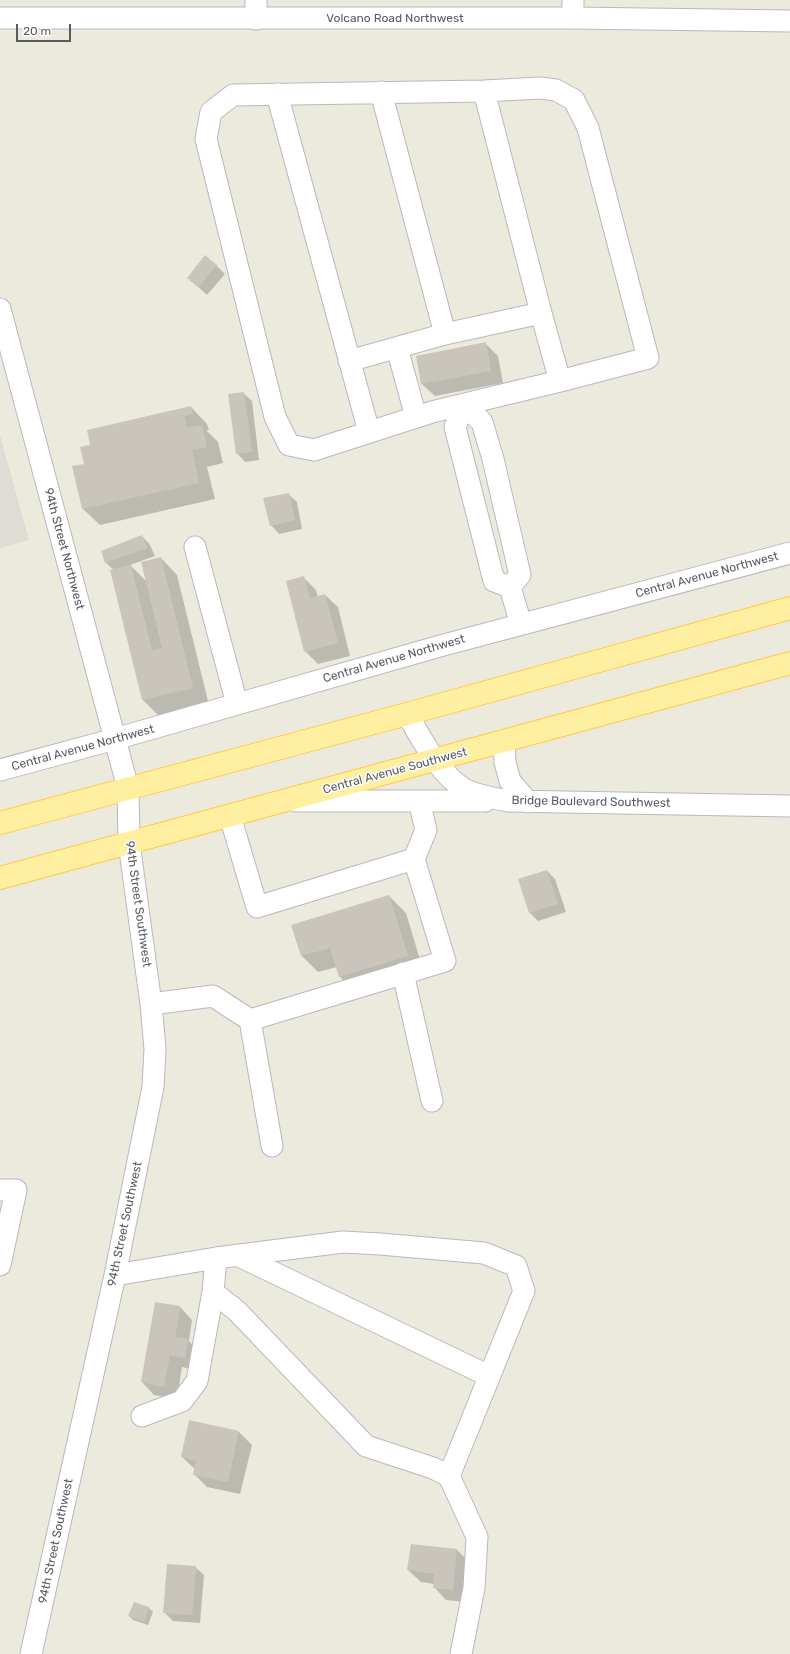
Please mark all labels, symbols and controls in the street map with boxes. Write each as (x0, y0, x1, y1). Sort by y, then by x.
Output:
street label: Volcano Road Northwest (326, 12, 464, 26)
scale bar (18, 16, 73, 42)
text: 20 m (23, 24, 51, 38)
street label: 94th Street Northwest (41, 486, 87, 612)
street label: Central Avenue Northwest (634, 549, 780, 601)
street label: Central Avenue Northwest (321, 632, 467, 686)
street label: Central Avenue Northwest (10, 722, 156, 774)
street label: Central Avenue Southwest (321, 745, 469, 797)
street label: Bridge Boulevard Southwest (511, 793, 671, 811)
street label: 94th Street Southwest (122, 840, 154, 968)
street label: 94th Street Southwest (105, 1160, 145, 1288)
street label: 94th Street Southwest (36, 1477, 76, 1605)

